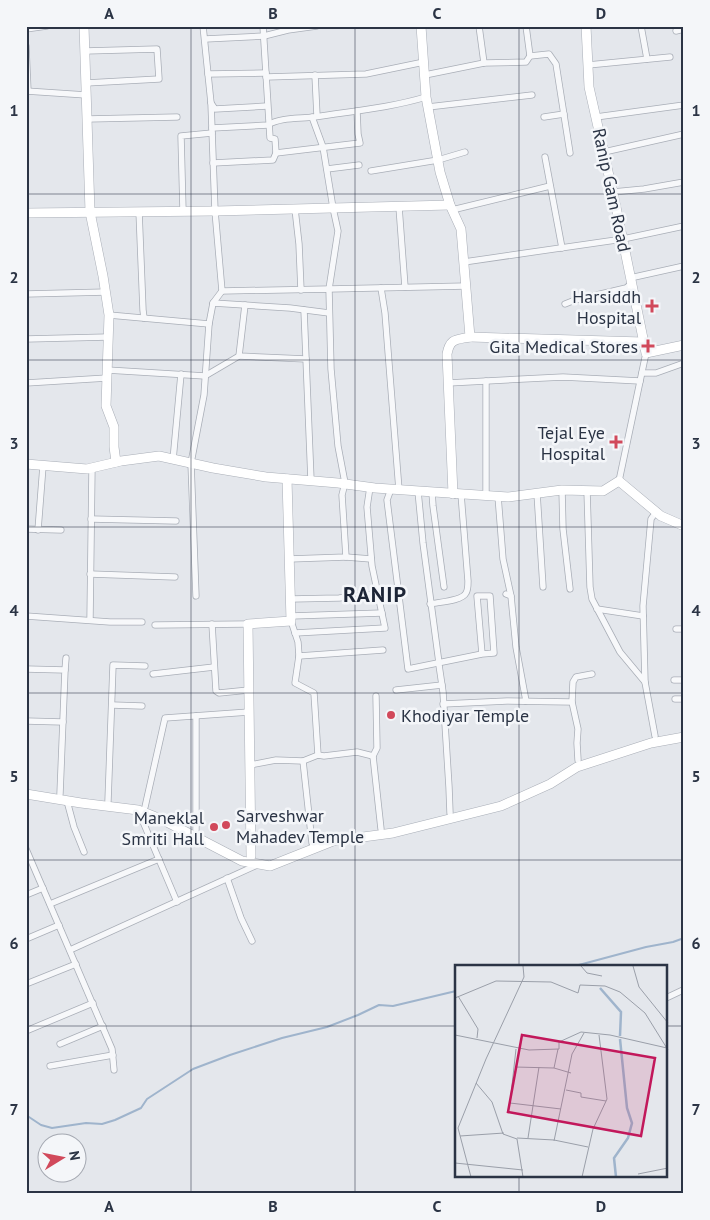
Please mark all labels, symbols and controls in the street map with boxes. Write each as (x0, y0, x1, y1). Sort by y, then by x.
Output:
text: A (104, 3, 114, 23)
text: B (268, 3, 278, 23)
text: C (433, 3, 442, 23)
text: D (596, 3, 606, 23)
text: 1 (9, 100, 19, 120)
text: 1 (691, 100, 701, 120)
street label: Ranip Gam Road (588, 126, 636, 254)
text: 2 (9, 267, 19, 287)
text: 2 (691, 267, 701, 287)
place label: Harsiddh Hospital (572, 285, 642, 329)
marker: Harsiddh Hospital (645, 299, 659, 313)
place label: Gita Medical Stores (489, 335, 638, 358)
marker: Gita Medical Stores (642, 340, 654, 352)
place label: Tejal Eye Hospital (537, 421, 606, 465)
text: 3 (9, 433, 19, 453)
text: 3 (691, 433, 701, 453)
marker: Tejal Eye Hospital (609, 435, 623, 449)
district label: RANIP (343, 580, 407, 608)
text: 4 (9, 600, 19, 620)
text: 4 (691, 600, 701, 620)
place label: Khodiyar Temple (401, 704, 529, 727)
marker: Khodiyar Temple (385, 709, 397, 721)
text: 5 (9, 766, 19, 786)
text: 5 (691, 766, 701, 786)
place label: Sarveshwar Mahadev Temple (236, 804, 364, 848)
place label: Maneklal Smriti Hall (122, 806, 205, 850)
marker: Sarveshwar Mahadev Temple (220, 819, 232, 831)
marker: Maneklal Smriti Hall (208, 821, 220, 833)
text: 6 (9, 933, 19, 953)
text: 6 (691, 933, 701, 953)
inset map (455, 965, 668, 1178)
text: 7 (9, 1099, 19, 1119)
text: 7 (691, 1099, 701, 1119)
north arrow (38, 1132, 88, 1182)
text: N (65, 1150, 84, 1162)
text: A (104, 1196, 114, 1216)
text: B (268, 1196, 278, 1216)
text: C (433, 1196, 442, 1216)
text: D (596, 1196, 606, 1216)

